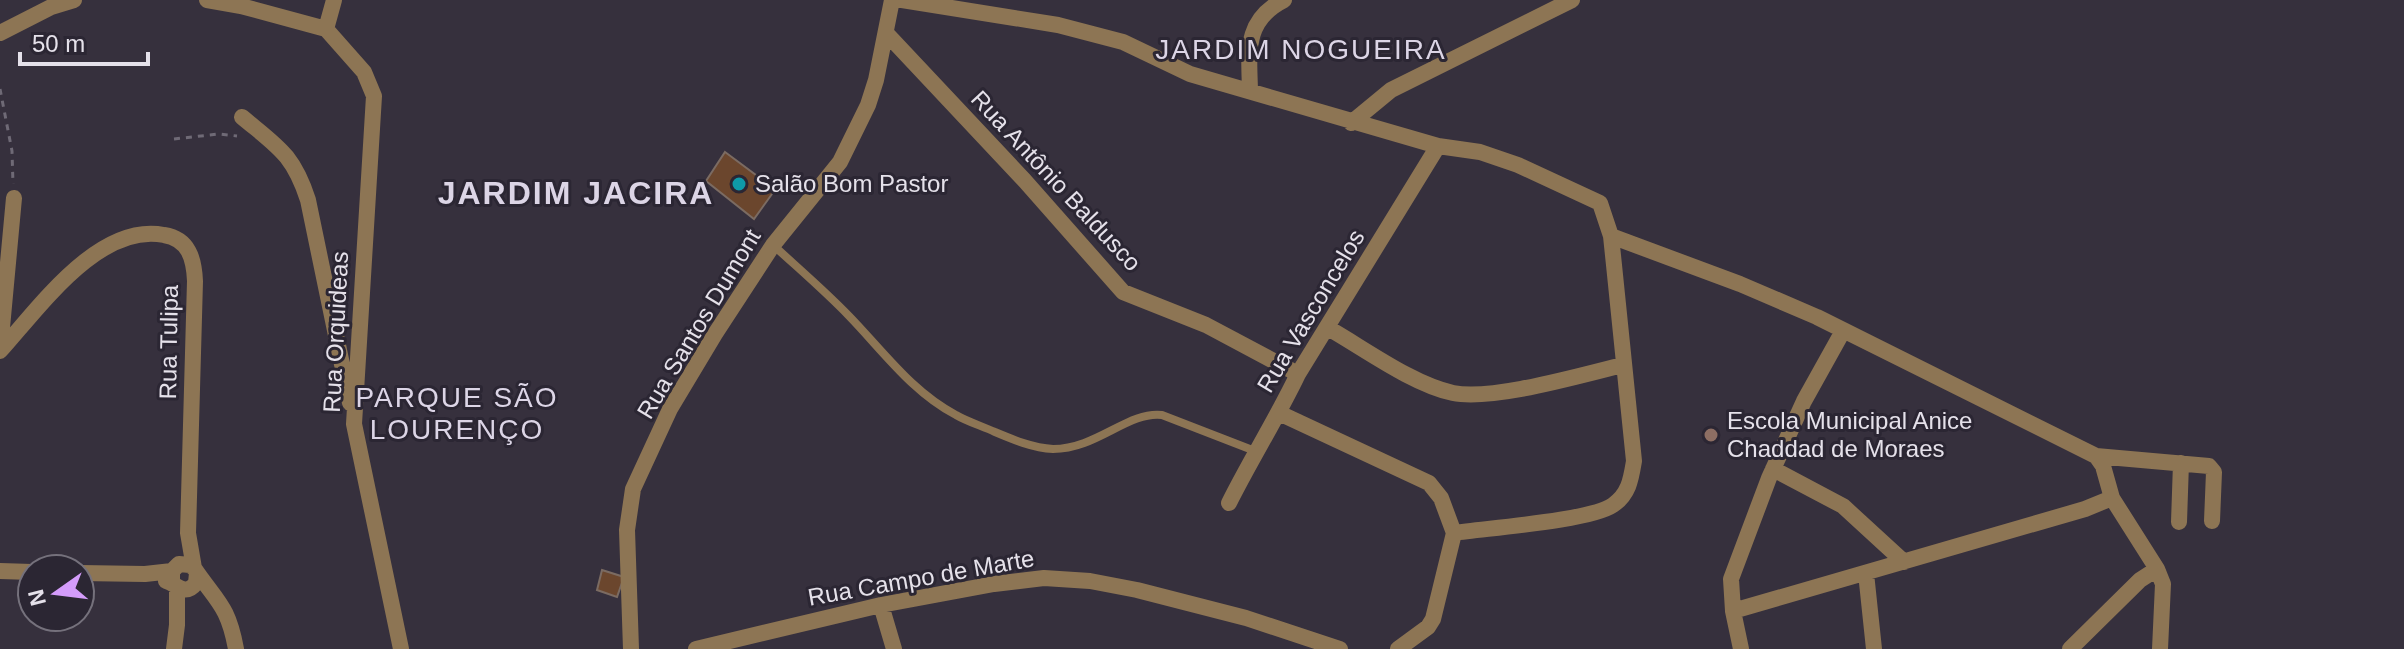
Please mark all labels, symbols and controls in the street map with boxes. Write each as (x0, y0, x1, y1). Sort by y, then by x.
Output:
scale bar (20, 16, 148, 66)
text: 50 m (32, 30, 85, 57)
district label: JARDIM NOGUEIRA (1155, 34, 1447, 65)
street label: Rua Antônio Baldusco (966, 85, 1147, 276)
place label: Salão Bom Pastor (755, 170, 948, 197)
district label: JARDIM JACIRA (438, 175, 714, 211)
marker: Salão Bom Pastor (730, 175, 748, 193)
street label: Rua Santos Dumont (631, 224, 766, 423)
street label: Rua Vasconcelos (1251, 225, 1370, 397)
street label: Rua Orquideas (318, 251, 353, 413)
street label: Rua Tulipa (154, 284, 183, 400)
district label: PARQUE SÃO LOURENÇO (355, 382, 559, 445)
place label: Escola Municipal Anice Chaddad de Moraes (1727, 407, 1972, 462)
marker: Escola Municipal Anice Chaddad de Moraes (1702, 426, 1720, 444)
street label: Rua Campo de Marte (806, 544, 1036, 611)
north arrow (16, 553, 96, 633)
text: N (23, 587, 51, 608)

